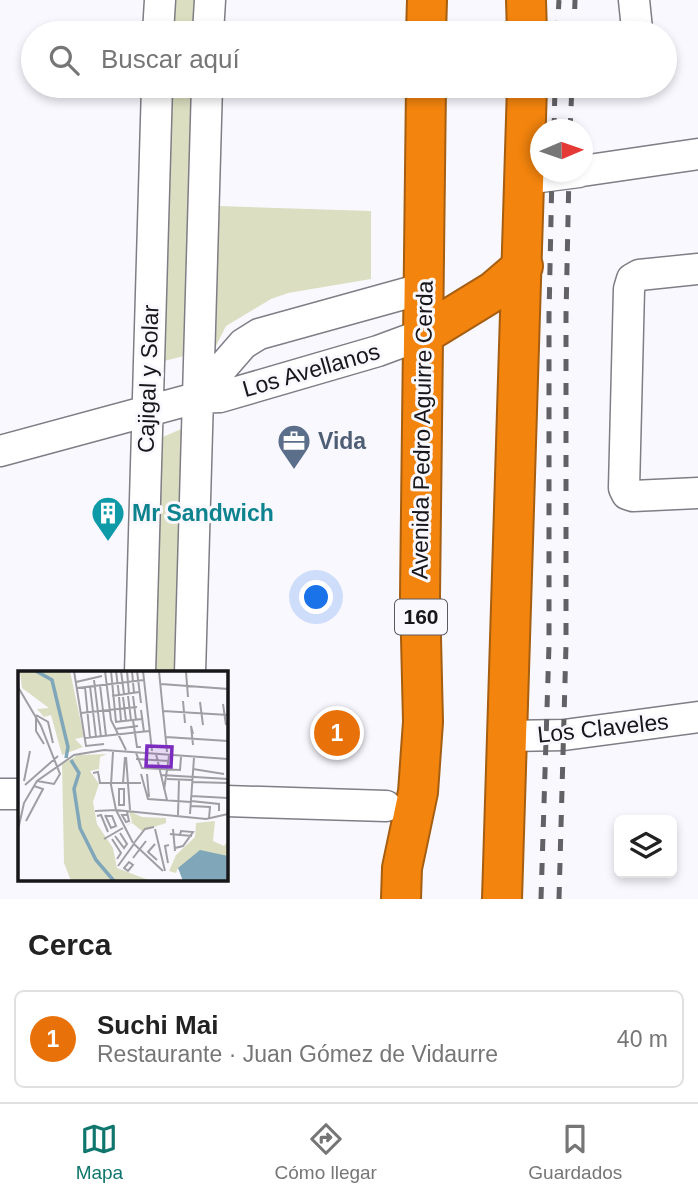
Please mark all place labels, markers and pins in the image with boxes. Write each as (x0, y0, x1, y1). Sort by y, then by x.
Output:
office icon: Vida (275, 422, 313, 471)
place label: Vida (318, 428, 366, 454)
building icon: Mr Sandwich (89, 494, 127, 543)
place label: Mr Sandwich (132, 500, 274, 526)
pin: 1 (314, 707, 360, 759)

